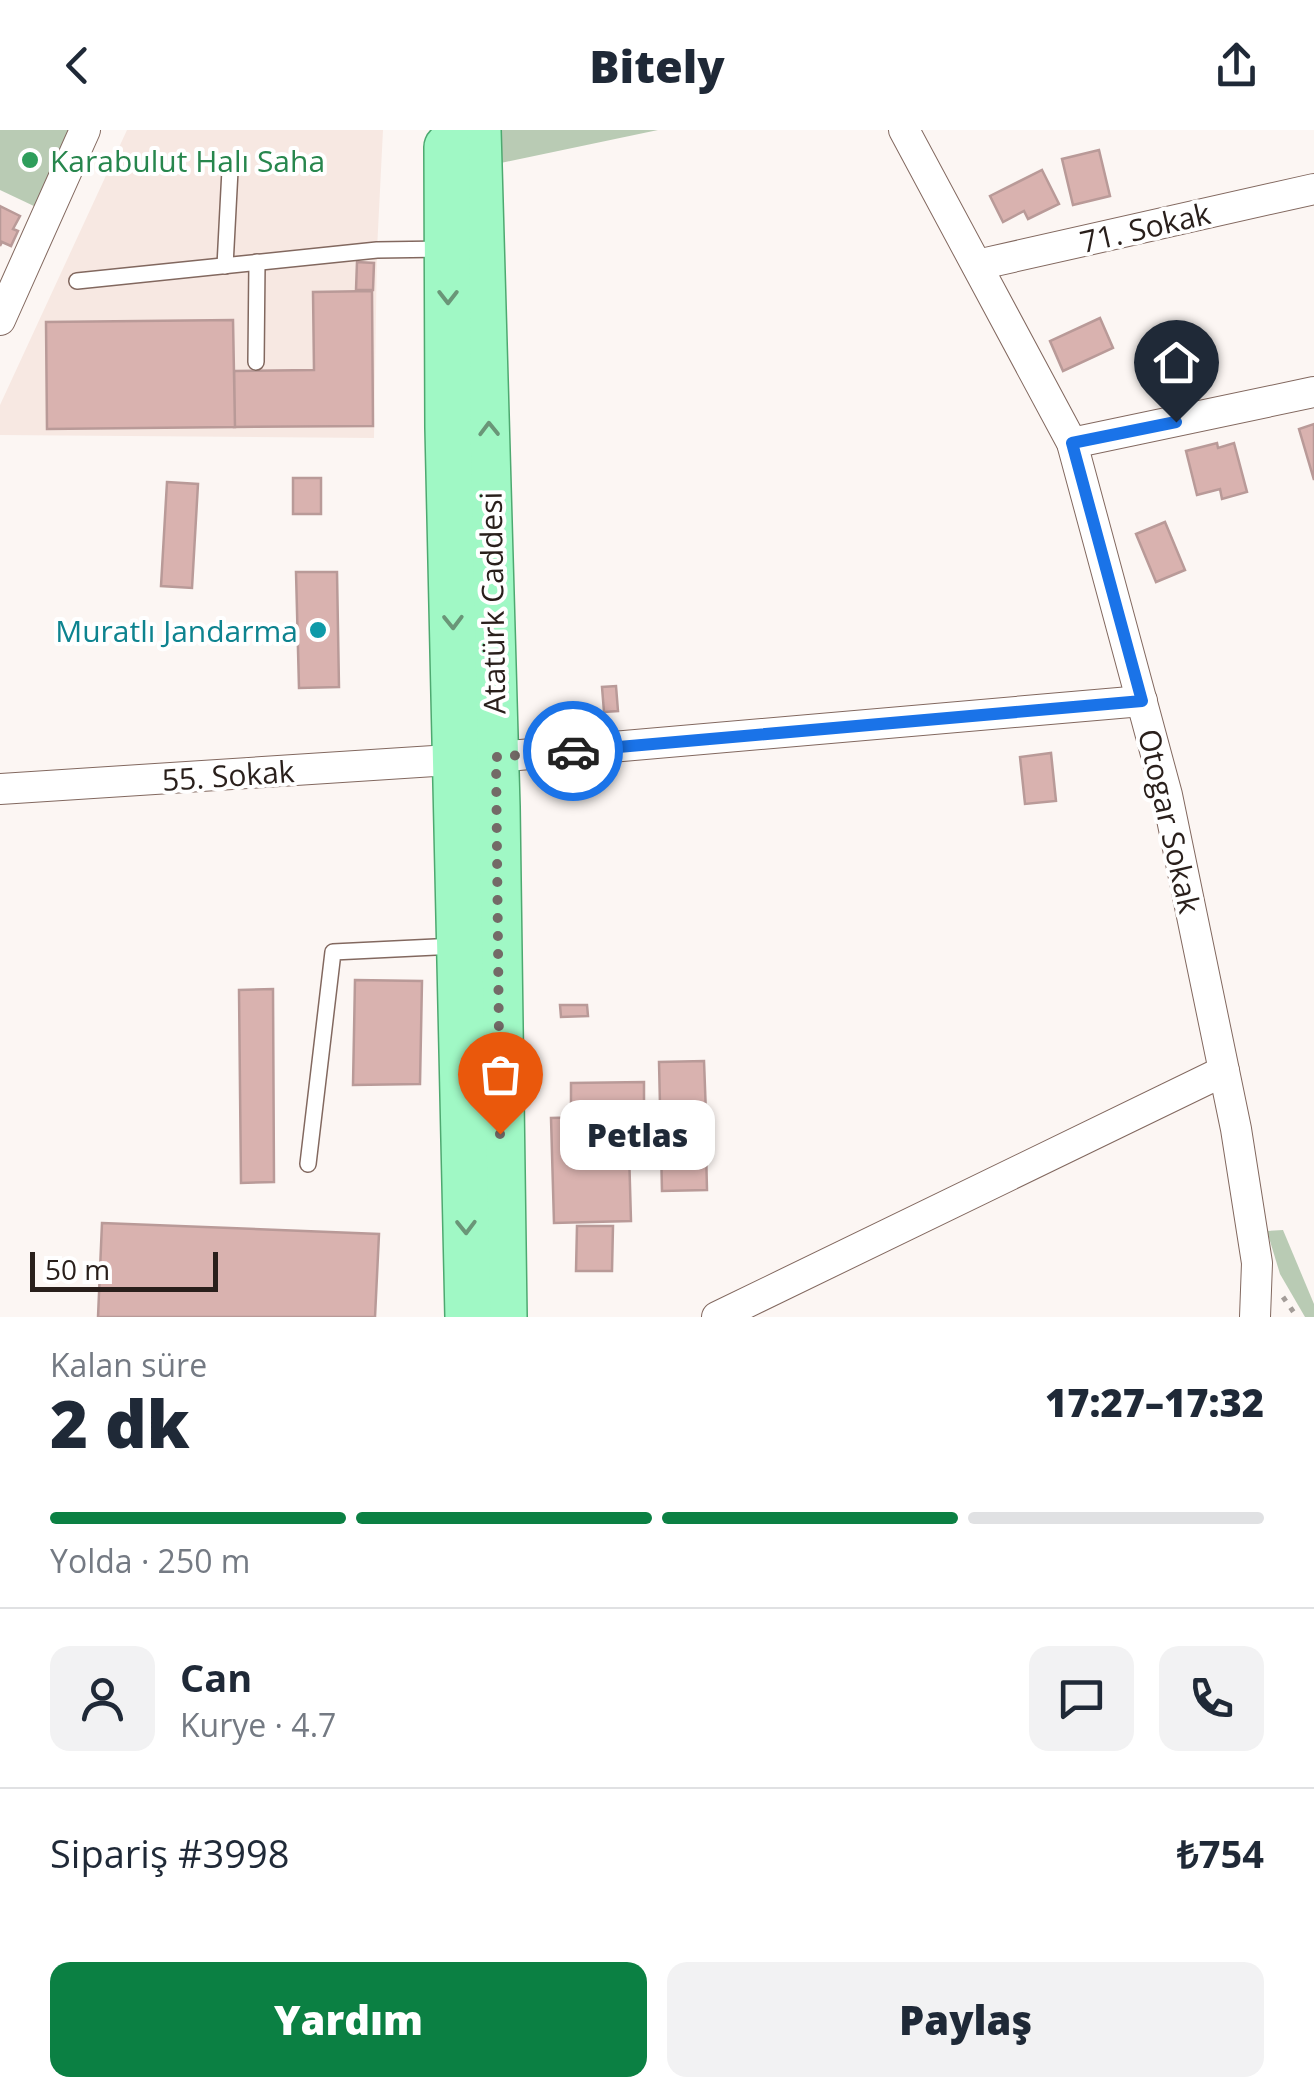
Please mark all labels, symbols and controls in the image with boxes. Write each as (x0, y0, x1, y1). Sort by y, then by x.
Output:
text: Bitely (589, 35, 725, 96)
icon: back (50, 38, 105, 93)
icon: share (1209, 38, 1264, 93)
place label: Karabulut Halı Saha (50, 140, 325, 181)
marker: Karabulut Halı Saha (19, 149, 41, 171)
street label: 71. Sokak (1076, 192, 1214, 262)
one-way arrow (437, 290, 459, 306)
pin (1134, 320, 1219, 423)
icon: home (1149, 335, 1204, 390)
one-way arrow (478, 421, 499, 437)
street label: Atatürk Caddesi (470, 492, 514, 714)
place label: Muratlı Jandarma (55, 610, 298, 651)
one-way arrow (442, 615, 463, 631)
marker: Muratlı Jandarma (307, 619, 329, 641)
courier (523, 701, 623, 801)
icon: car (546, 724, 601, 779)
street label: Otogar Sokak (1129, 725, 1211, 917)
street label: 55. Sokak (160, 750, 296, 800)
pin (458, 1032, 543, 1135)
icon: bag (473, 1047, 528, 1102)
callout: Petlas (560, 1099, 715, 1169)
text: Petlas (587, 1113, 688, 1156)
one-way arrow (456, 1220, 477, 1236)
scale bar (30, 1247, 218, 1292)
text: 50 m (45, 1250, 110, 1288)
text: Kalan süre (50, 1343, 207, 1386)
text: 17:27–17:32 (1045, 1376, 1264, 1428)
text: 2 dk (50, 1379, 190, 1467)
text: Yolda · 250 m (50, 1539, 250, 1582)
button: person (50, 1646, 155, 1751)
button: chat (1029, 1646, 1134, 1751)
button: phone (1159, 1646, 1264, 1751)
text: Can (180, 1651, 252, 1703)
text: Kurye · 4.7 (180, 1703, 336, 1746)
text: Sipariş #3998 (50, 1827, 289, 1879)
text: ₺754 (1177, 1827, 1264, 1879)
button: Yardım (50, 1962, 647, 2077)
button: Paylaş (667, 1962, 1264, 2077)

